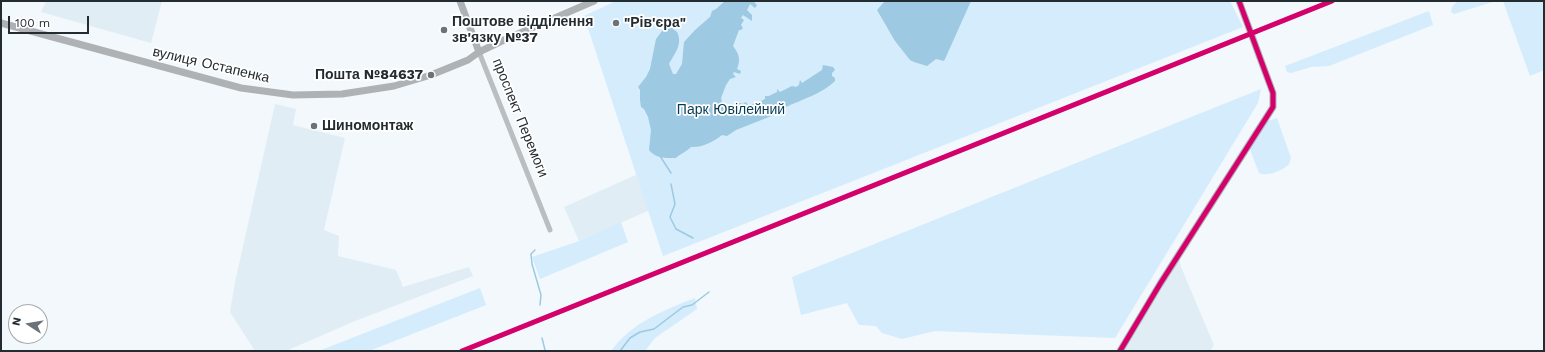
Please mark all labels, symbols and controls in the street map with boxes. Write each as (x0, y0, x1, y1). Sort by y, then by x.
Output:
scale bar (10, 8, 91, 34)
place label: Поштове відділення зв'язку №37 (452, 14, 593, 46)
place label: "Рів'єра" (624, 15, 686, 31)
text: 100 m (15, 16, 50, 30)
marker: "Рів'єра" (611, 18, 621, 28)
marker: Поштове відділення зв'язку №37 (439, 25, 449, 35)
street label: вулиця Остапенка (151, 43, 271, 87)
street label: проспект Перемоги (488, 56, 552, 180)
place label: Пошта №84637 (315, 67, 423, 83)
marker: Пошта №84637 (426, 70, 436, 80)
park label: Парк Ювілейний (677, 102, 785, 118)
place label: Шиномонтаж (322, 118, 413, 134)
marker: Шиномонтаж (309, 121, 319, 131)
north arrow (8, 304, 48, 344)
text: N (10, 316, 24, 327)

